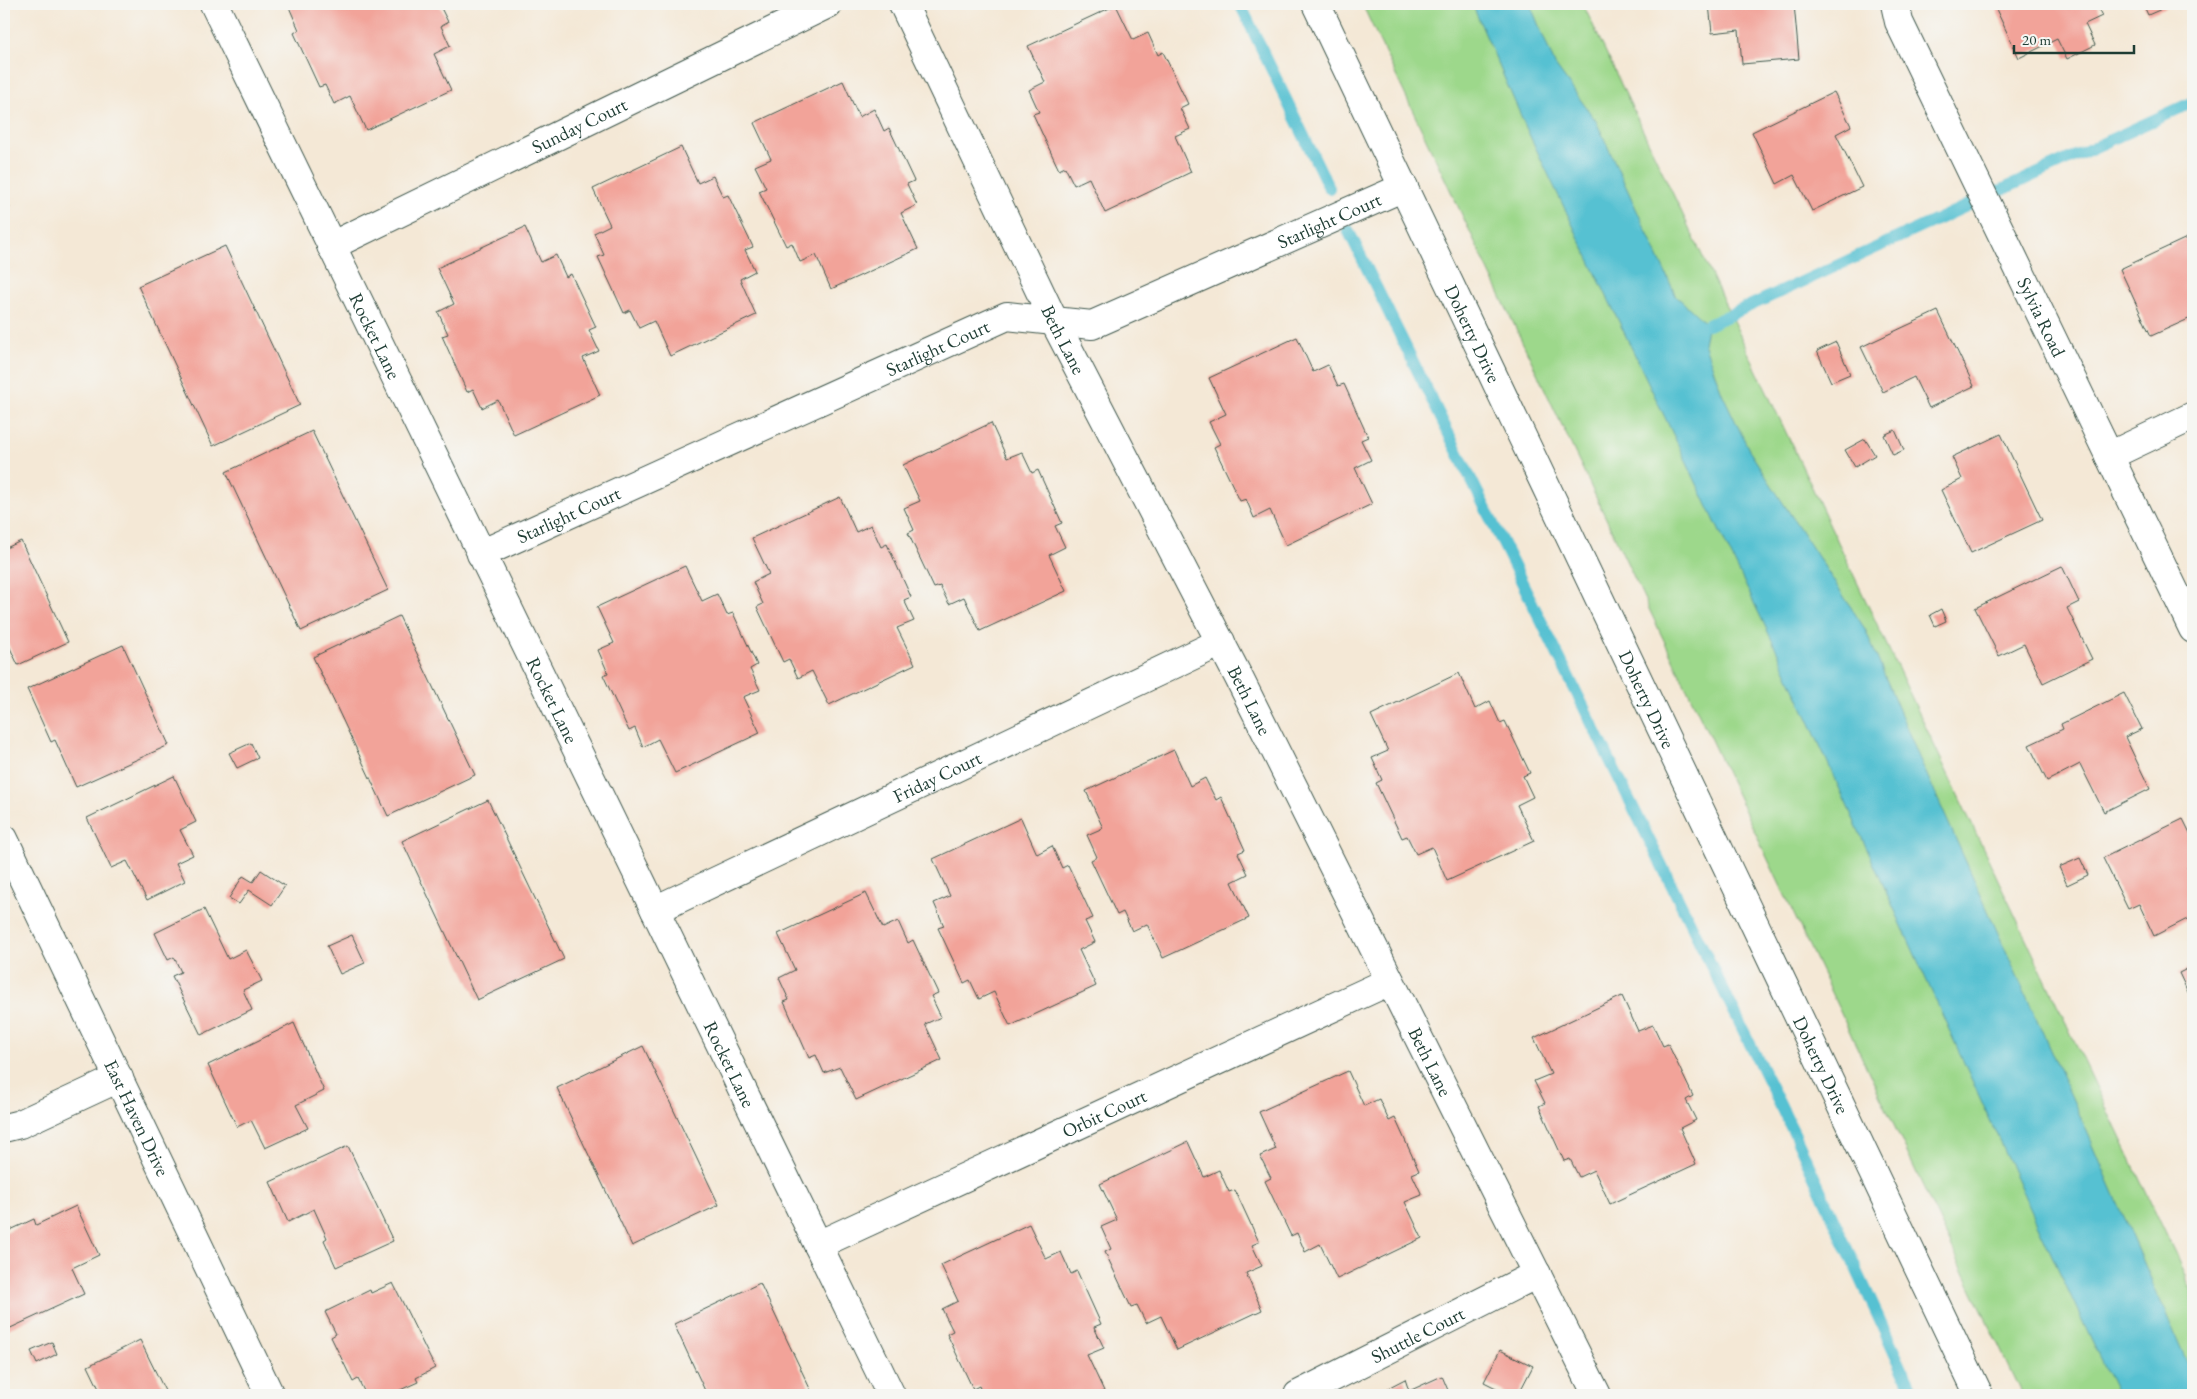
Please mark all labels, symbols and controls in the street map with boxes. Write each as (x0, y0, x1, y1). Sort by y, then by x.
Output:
scale bar (2014, 22, 2134, 54)
text: 20 m (2022, 30, 2051, 49)
street label: Sunday Court (527, 92, 631, 159)
street label: Starlight Court (1273, 187, 1385, 255)
street label: Sylvia Road (2011, 273, 2071, 361)
street label: Doherty Drive (1439, 281, 1507, 387)
street label: Rocket Lane (343, 289, 407, 383)
street label: Beth Lane (1035, 301, 1091, 379)
street label: Starlight Court (882, 314, 993, 382)
street label: Starlight Court (513, 481, 624, 549)
street label: Doherty Drive (1613, 646, 1681, 752)
street label: Rocket Lane (521, 653, 584, 747)
street label: Beth Lane (1222, 661, 1277, 739)
street label: Friday Court (889, 745, 986, 809)
street label: Doherty Drive (1787, 1012, 1855, 1118)
street label: Rocket Lane (698, 1017, 761, 1112)
street label: Beth Lane (1402, 1023, 1458, 1101)
street label: East Haven Drive (98, 1056, 175, 1180)
street label: Orbit Court (1058, 1083, 1150, 1144)
street label: Shuttle Court (1367, 1301, 1469, 1369)

